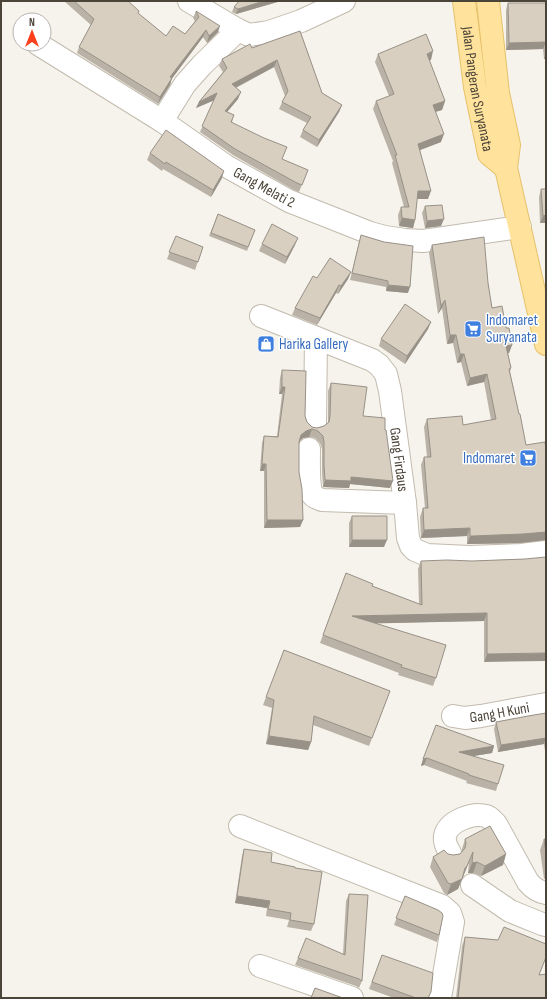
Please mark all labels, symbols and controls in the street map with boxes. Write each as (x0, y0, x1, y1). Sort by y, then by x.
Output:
north arrow (12, 12, 52, 52)
text: N (29, 16, 35, 29)
street label: Jalan Pangeran Suryanata (458, 24, 498, 153)
street label: Gang Melati 2 (230, 163, 298, 212)
place label: Indomaret Suryanata (486, 311, 538, 347)
supermarket icon: Indomaret Suryanata (463, 319, 483, 339)
shop icon: Harika Gallery (256, 334, 276, 354)
place label: Harika Gallery (279, 335, 349, 354)
street label: Gang Firdaus (385, 426, 413, 493)
supermarket icon: Indomaret (518, 448, 538, 468)
place label: Indomaret (463, 449, 515, 468)
street label: Gang H Kuni (469, 698, 531, 727)

